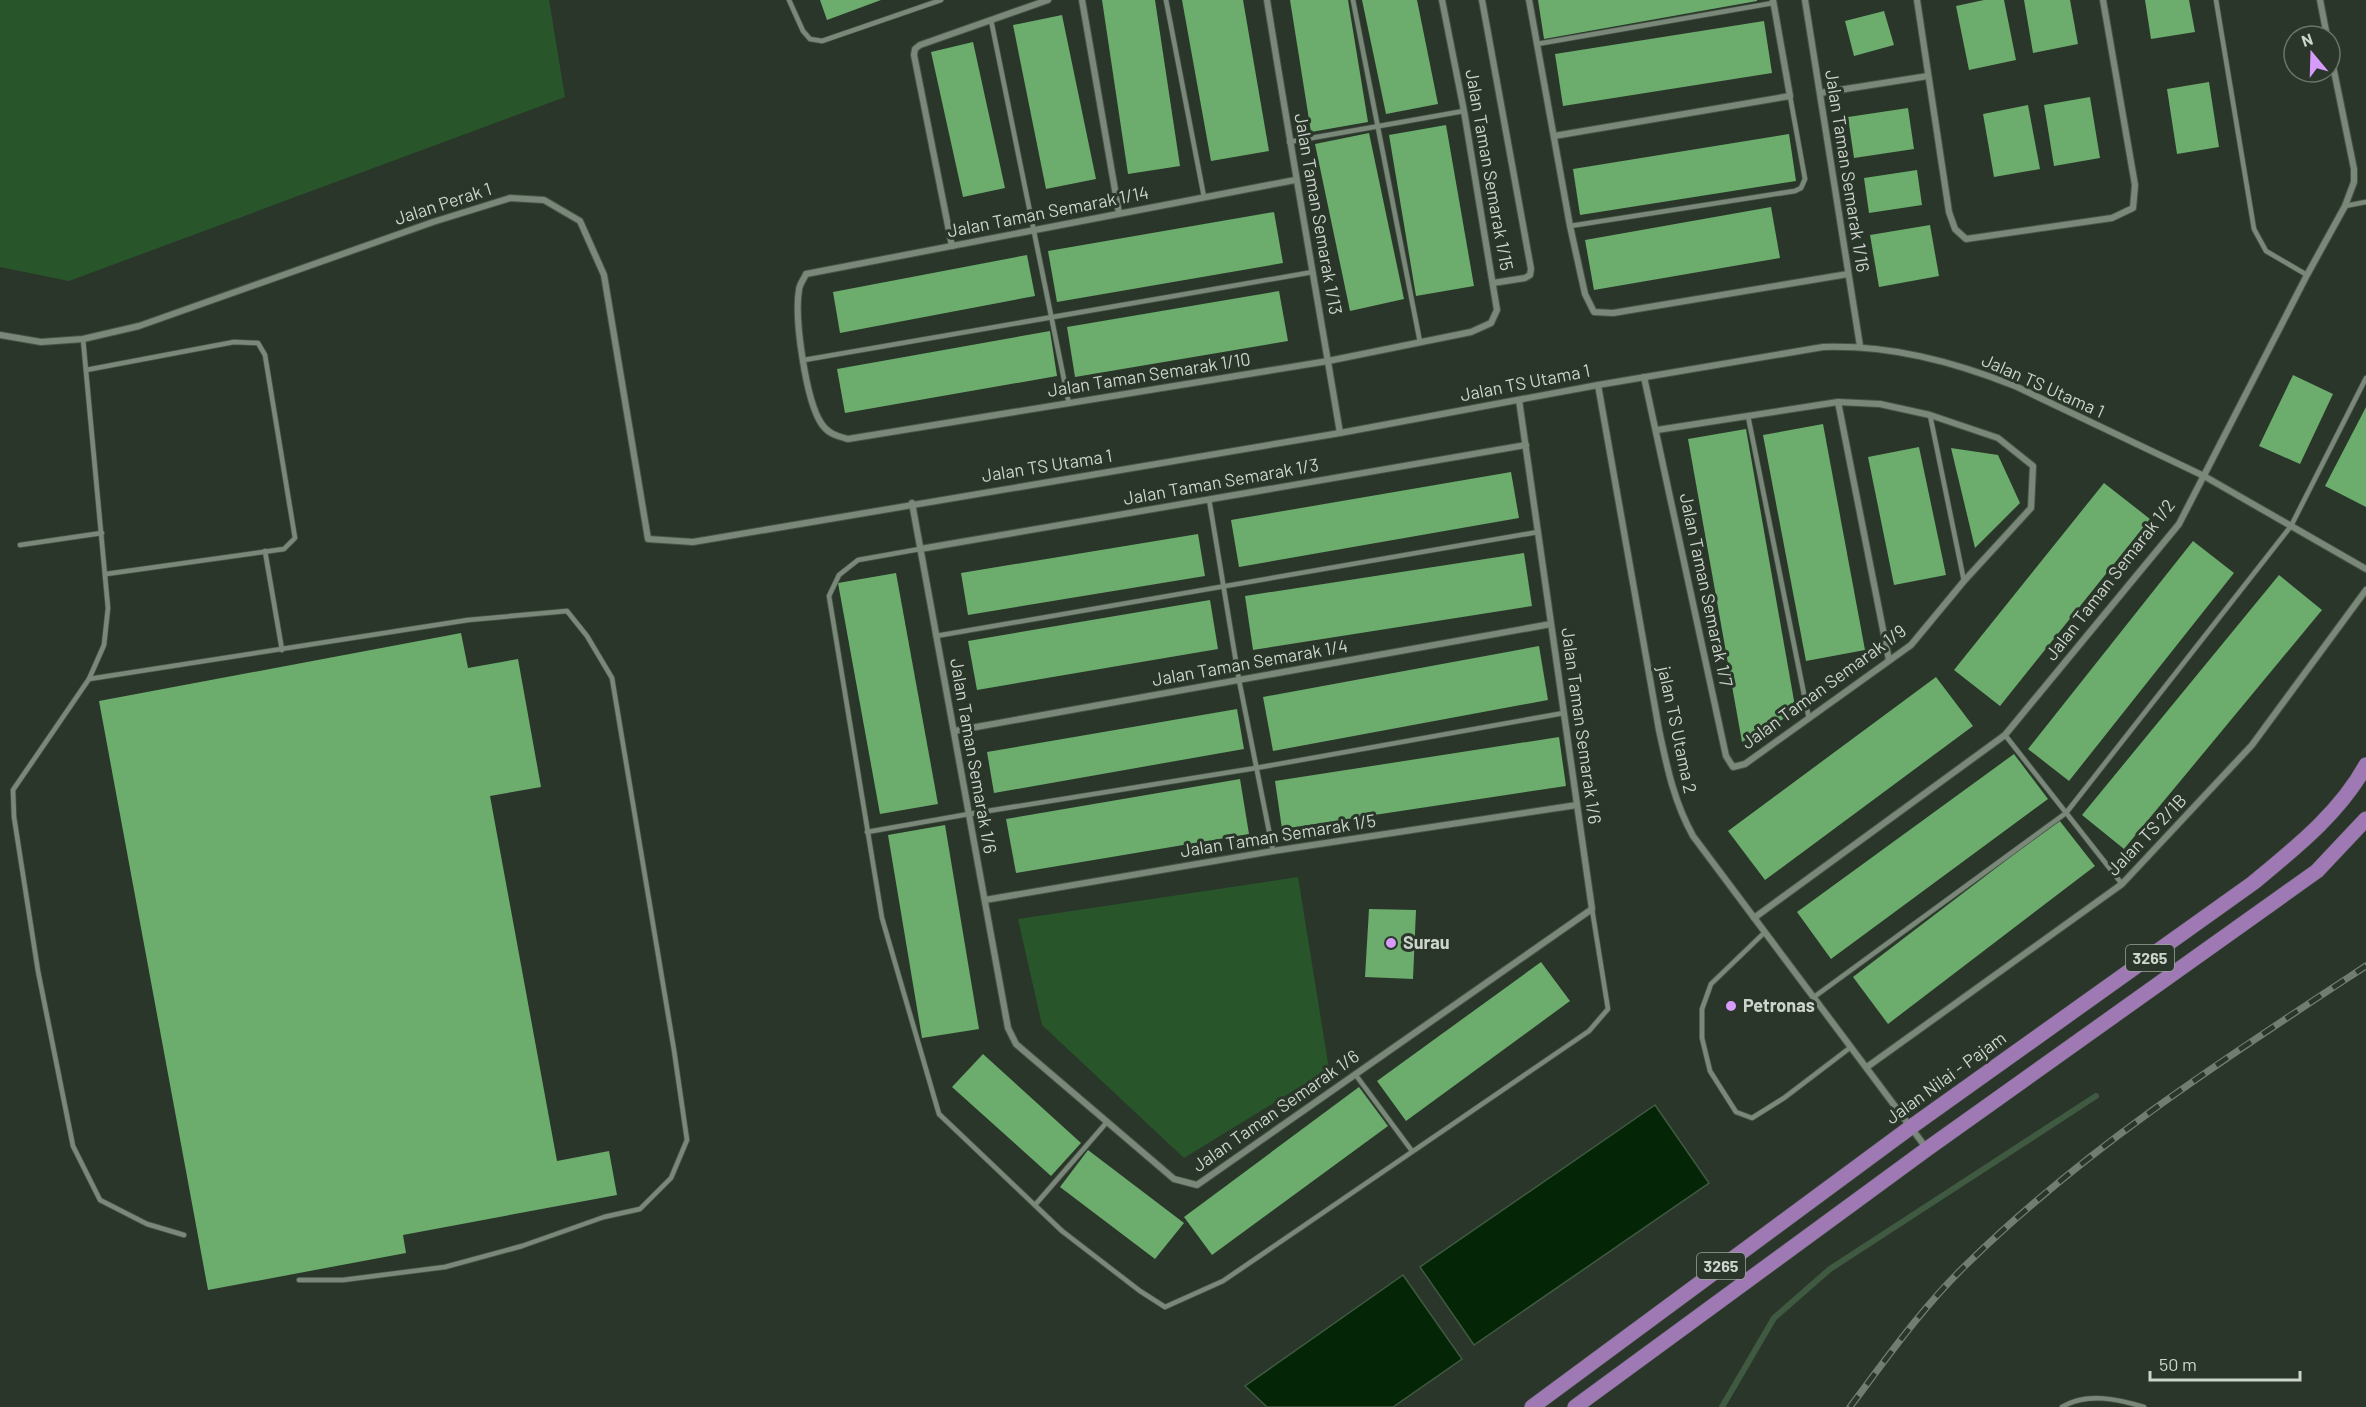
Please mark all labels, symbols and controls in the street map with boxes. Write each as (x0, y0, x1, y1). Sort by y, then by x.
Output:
north arrow (2282, 24, 2342, 84)
text: N (2299, 29, 2315, 50)
street label: Jalan Taman Semarak 1/15 (1461, 67, 1519, 272)
street label: Jalan Taman Semarak 1/16 (1821, 68, 1875, 273)
street label: Jalan Taman Semarak 1/13 (1290, 111, 1348, 316)
street label: Jalan Perak 1 (391, 177, 494, 229)
street label: Jalan Taman Semarak 1/14 (945, 181, 1151, 241)
street label: Jalan Taman Semarak 1/10 (1046, 347, 1252, 401)
street label: Jalan TS Utama 1 (1979, 348, 2108, 422)
street label: Jalan TS Utama 1 (1458, 359, 1592, 405)
street label: Jalan TS Utama 1 (980, 444, 1114, 486)
street label: Jalan Taman Semarak 1/3 (1121, 453, 1320, 509)
street label: Jalan Taman Semarak 1/7 (1676, 491, 1738, 689)
street label: Jalan Taman Semarak 1/2 (2039, 494, 2179, 664)
street label: Jalan Taman Semarak 1/9 (1737, 619, 1910, 753)
street label: Jalan Taman Semarak 1/6 (1557, 626, 1607, 825)
street label: Jalan Taman Semarak 1/4 (1150, 634, 1350, 690)
street label: Jalan Taman Semarak 1/6 (946, 656, 1002, 855)
street label: jalan TS Utama 2 (1654, 663, 1702, 795)
street label: Jalan TS 2/1B (2102, 789, 2191, 880)
street label: Jalan Taman Semarak 1/5 (1178, 809, 1377, 861)
place label: Surau (1403, 931, 1450, 953)
marker: Surau (1384, 936, 1398, 950)
road number: 3265 (2126, 945, 2174, 971)
place label: Petronas (1743, 994, 1815, 1016)
marker: Petronas (1724, 999, 1738, 1013)
street label: Jalan Nilai - Pajam (1881, 1026, 2010, 1128)
street label: Jalan Taman Semarak 1/6 (1188, 1044, 1363, 1176)
road number: 3265 (1697, 1253, 1745, 1279)
scale bar (2150, 1344, 2300, 1382)
text: 50 m (2159, 1353, 2197, 1375)

